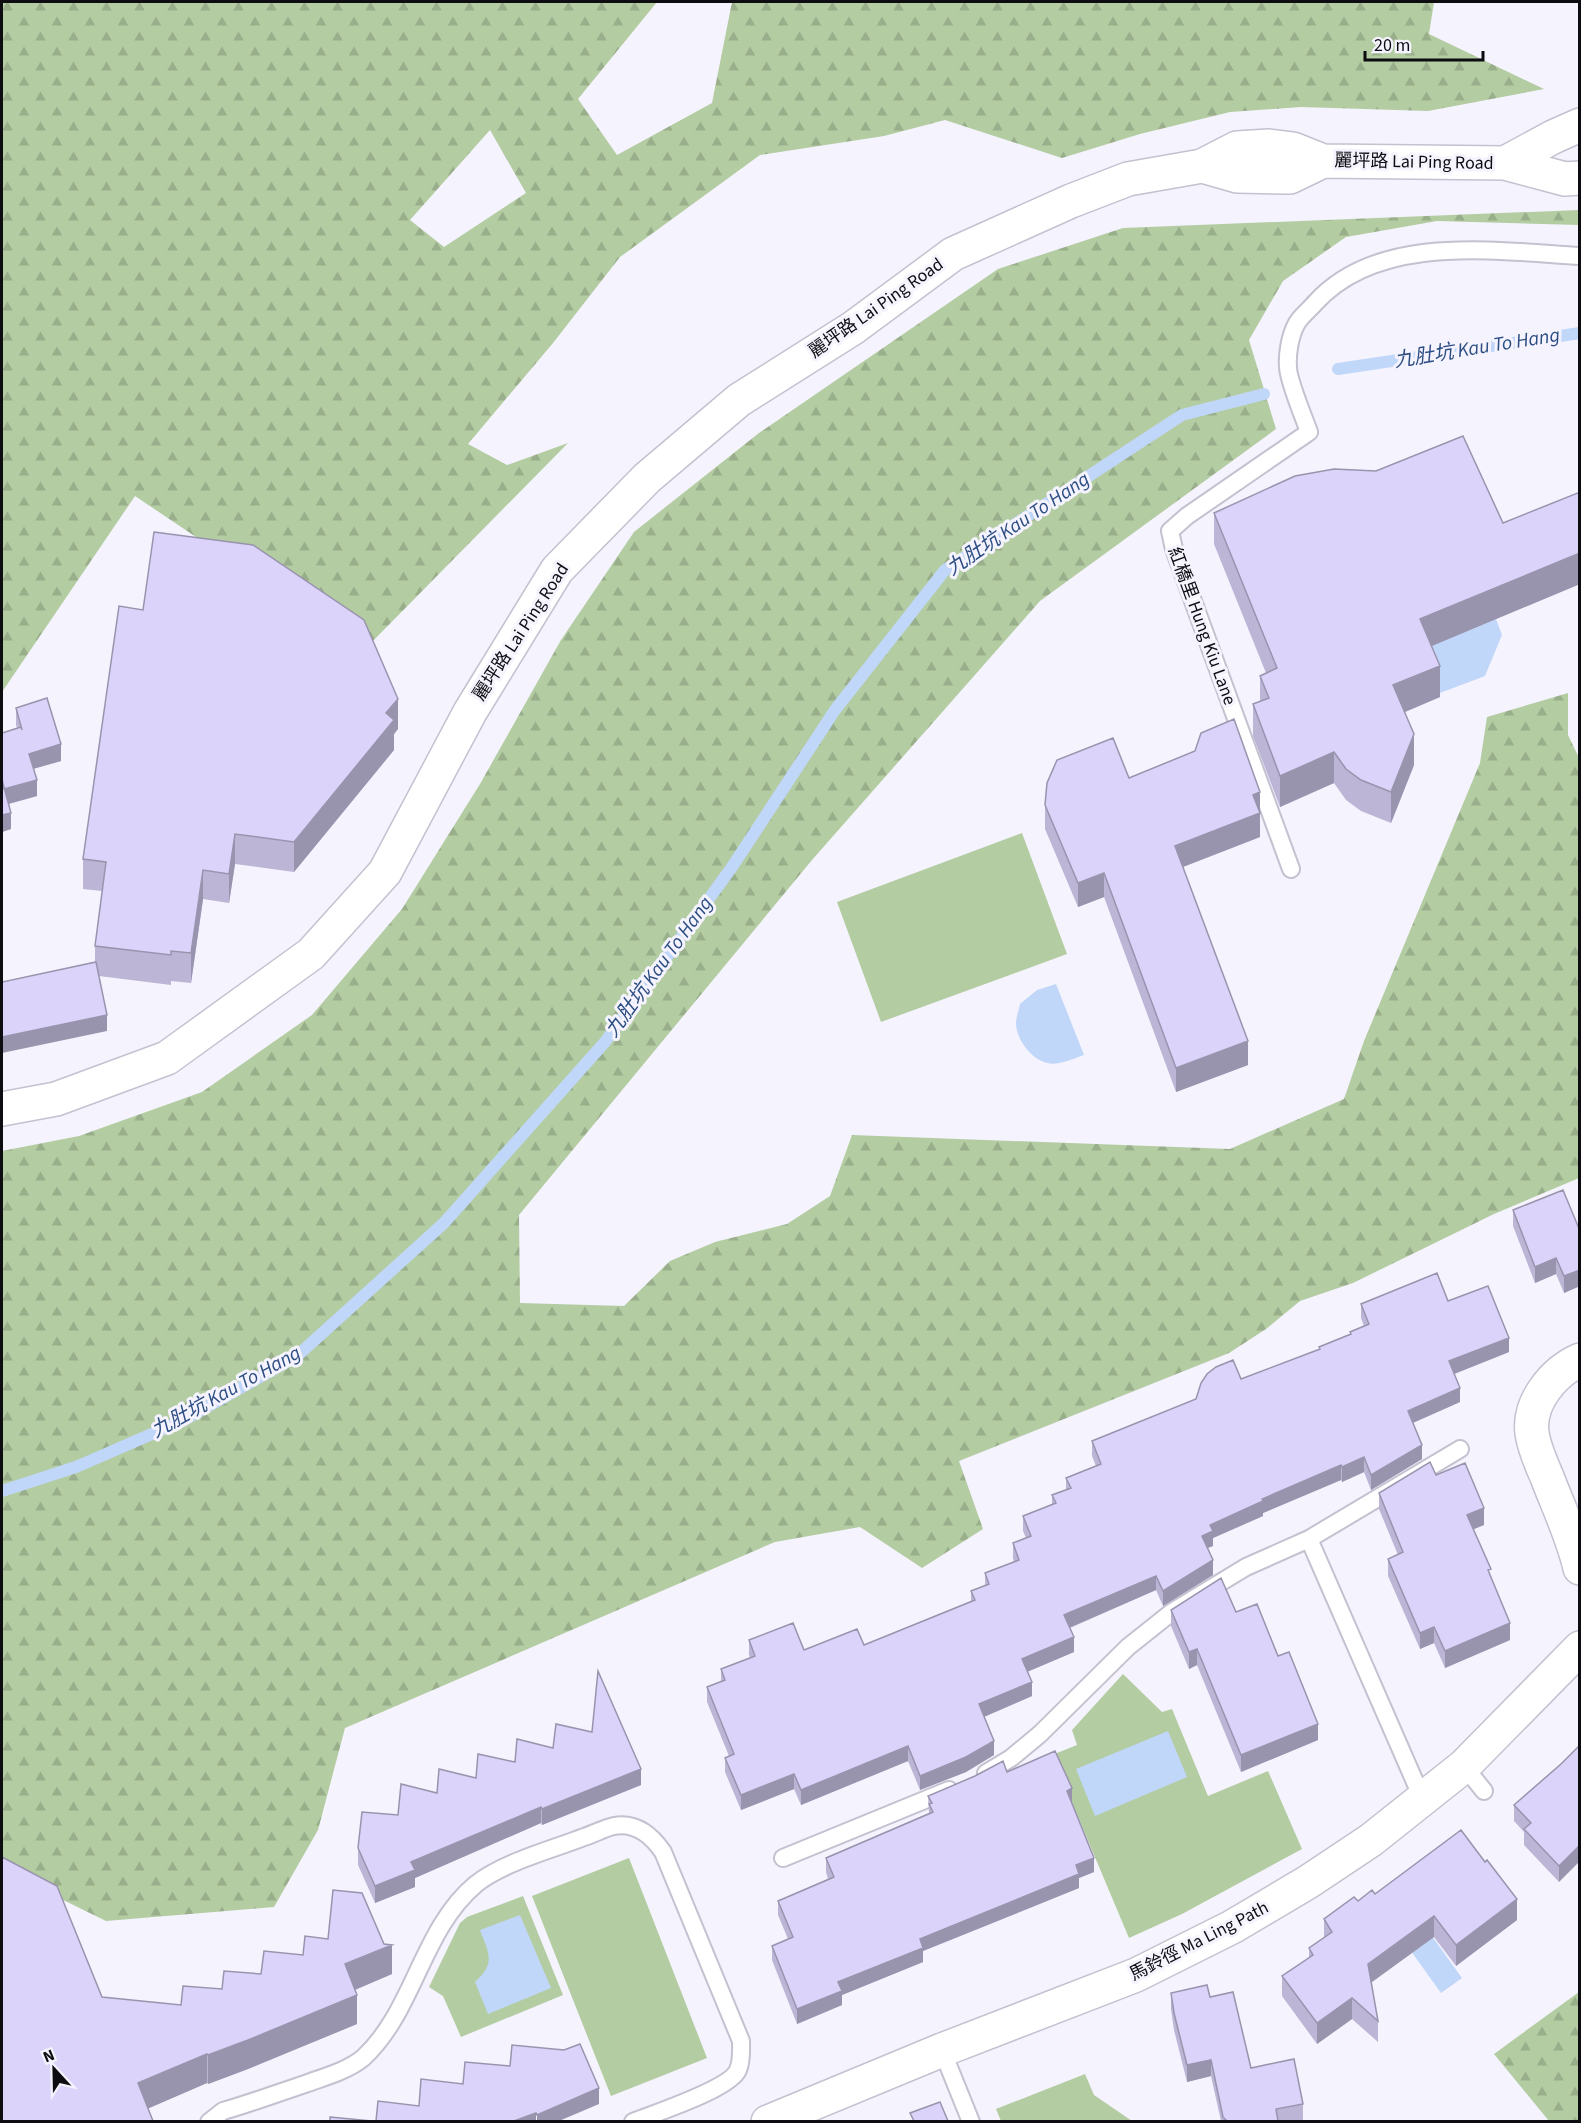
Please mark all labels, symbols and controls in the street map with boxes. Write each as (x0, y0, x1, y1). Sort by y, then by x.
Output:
scale bar (1365, 24, 1484, 62)
text: 20 m (1374, 33, 1410, 58)
street label: 麗坪路 Lai Ping Road (1334, 148, 1494, 176)
street label: 麗坪路 Lai Ping Road (804, 252, 948, 364)
water label: 九肚坑 Kau To Hang (1392, 321, 1562, 375)
water label: 九肚坑 Kau To Hang (941, 466, 1095, 582)
street label: 紅橋里 Hung Kiu Lane (1162, 544, 1242, 709)
street label: 麗坪路 Lai Ping Road (467, 558, 575, 706)
water label: 九肚坑 Kau To Hang (598, 891, 720, 1043)
water label: 九肚坑 Kau To Hang (146, 1339, 306, 1445)
street label: 馬鈴徑 Ma Ling Path (1125, 1895, 1273, 1987)
north arrow (24, 2039, 84, 2099)
text: N (40, 2044, 58, 2068)

